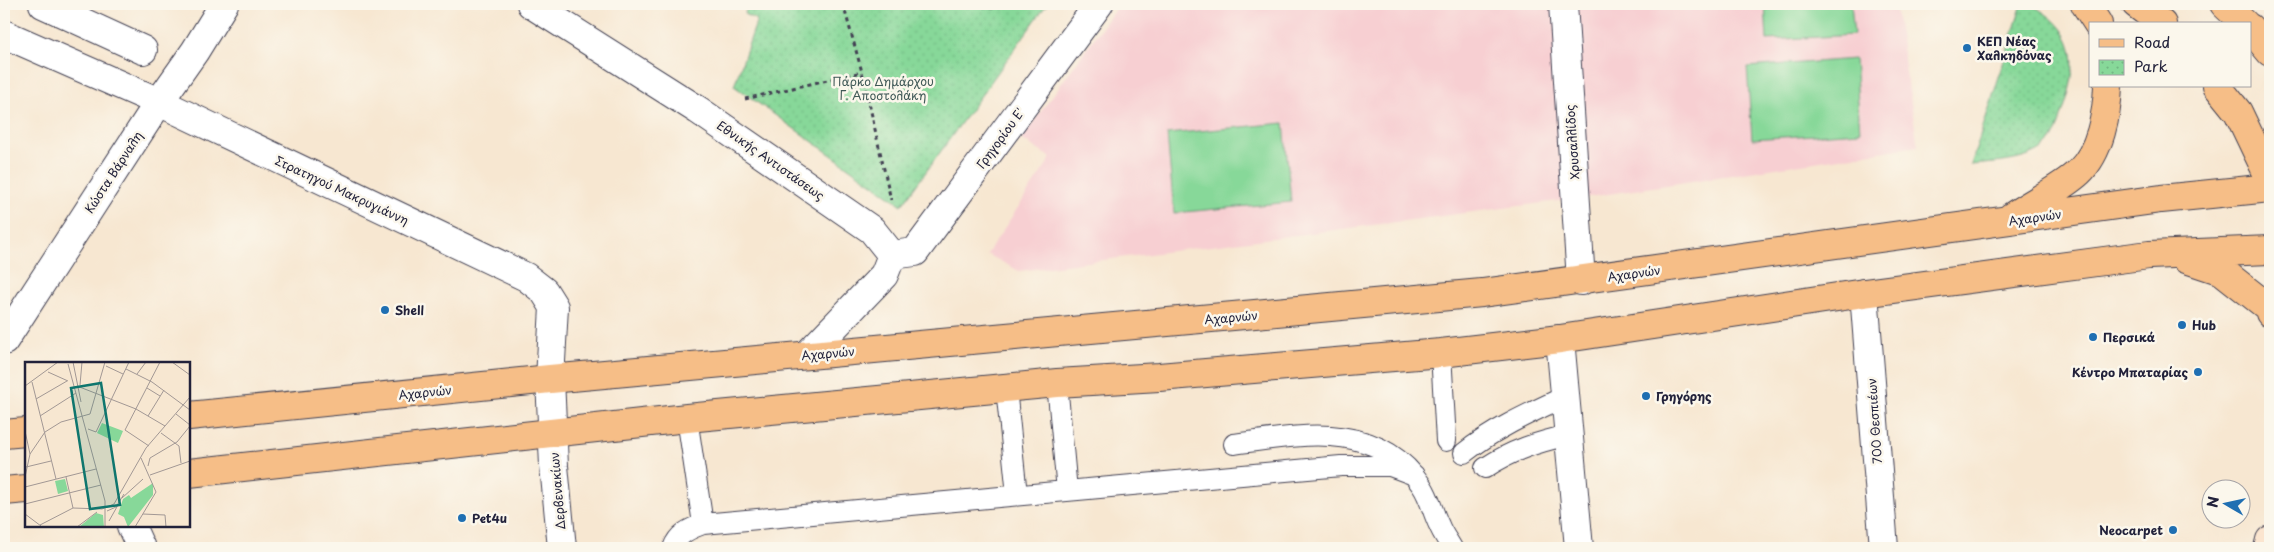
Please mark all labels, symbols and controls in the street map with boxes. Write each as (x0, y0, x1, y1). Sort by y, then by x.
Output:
legend (2089, 22, 2252, 88)
text: Road (2134, 30, 2170, 53)
place label: ΚΕΠ Νέας Χαλκηδόνας (1976, 32, 2052, 64)
marker: ΚΕΠ Νέας Χαλκηδόνας (1961, 42, 1973, 54)
text: Park (2134, 54, 2168, 77)
park label: Πάρκο Δημάρχου Γ. Αποστολάκη (832, 72, 934, 104)
street label: Γρηγορίου Ε' (972, 104, 1028, 172)
street label: Χρυσαλλίδος (1560, 104, 1584, 180)
street label: Εθνικής Αντιστάσεως (714, 116, 828, 204)
street label: Κώστα Βάρναλη (80, 127, 146, 217)
street label: Στρατηγού Μακρυγιάννη (272, 151, 412, 229)
street label: Αχαρνών (2007, 204, 2063, 230)
street label: Αχαρνών (1606, 260, 1662, 286)
place label: Shell (395, 301, 424, 319)
marker: Shell (379, 304, 391, 316)
street label: Αχαρνών (1204, 306, 1258, 328)
place label: Hub (2192, 316, 2216, 334)
marker: Hub (2176, 319, 2188, 331)
place label: Περσικά (2103, 328, 2156, 346)
marker: Περσικά (2087, 331, 2099, 343)
street label: Αχαρνών (801, 342, 855, 364)
inset map (25, 362, 190, 527)
place label: Κέντρο Μπαταρίας (2072, 363, 2188, 381)
marker: Κέντρο Μπαταρίας (2192, 366, 2204, 378)
street label: 700 Θεσπιέων (1862, 378, 1886, 464)
street label: Αχαρνών (397, 380, 453, 404)
place label: Γρηγόρης (1656, 387, 1712, 405)
marker: Γρηγόρης (1640, 390, 1652, 402)
street label: Δερβενακίων (545, 451, 569, 531)
north arrow (2202, 480, 2252, 530)
text: N (2201, 495, 2224, 509)
place label: Pet4u (472, 509, 507, 527)
marker: Pet4u (456, 512, 468, 524)
place label: Neocarpet (2099, 521, 2163, 539)
marker: Neocarpet (2167, 524, 2179, 536)

